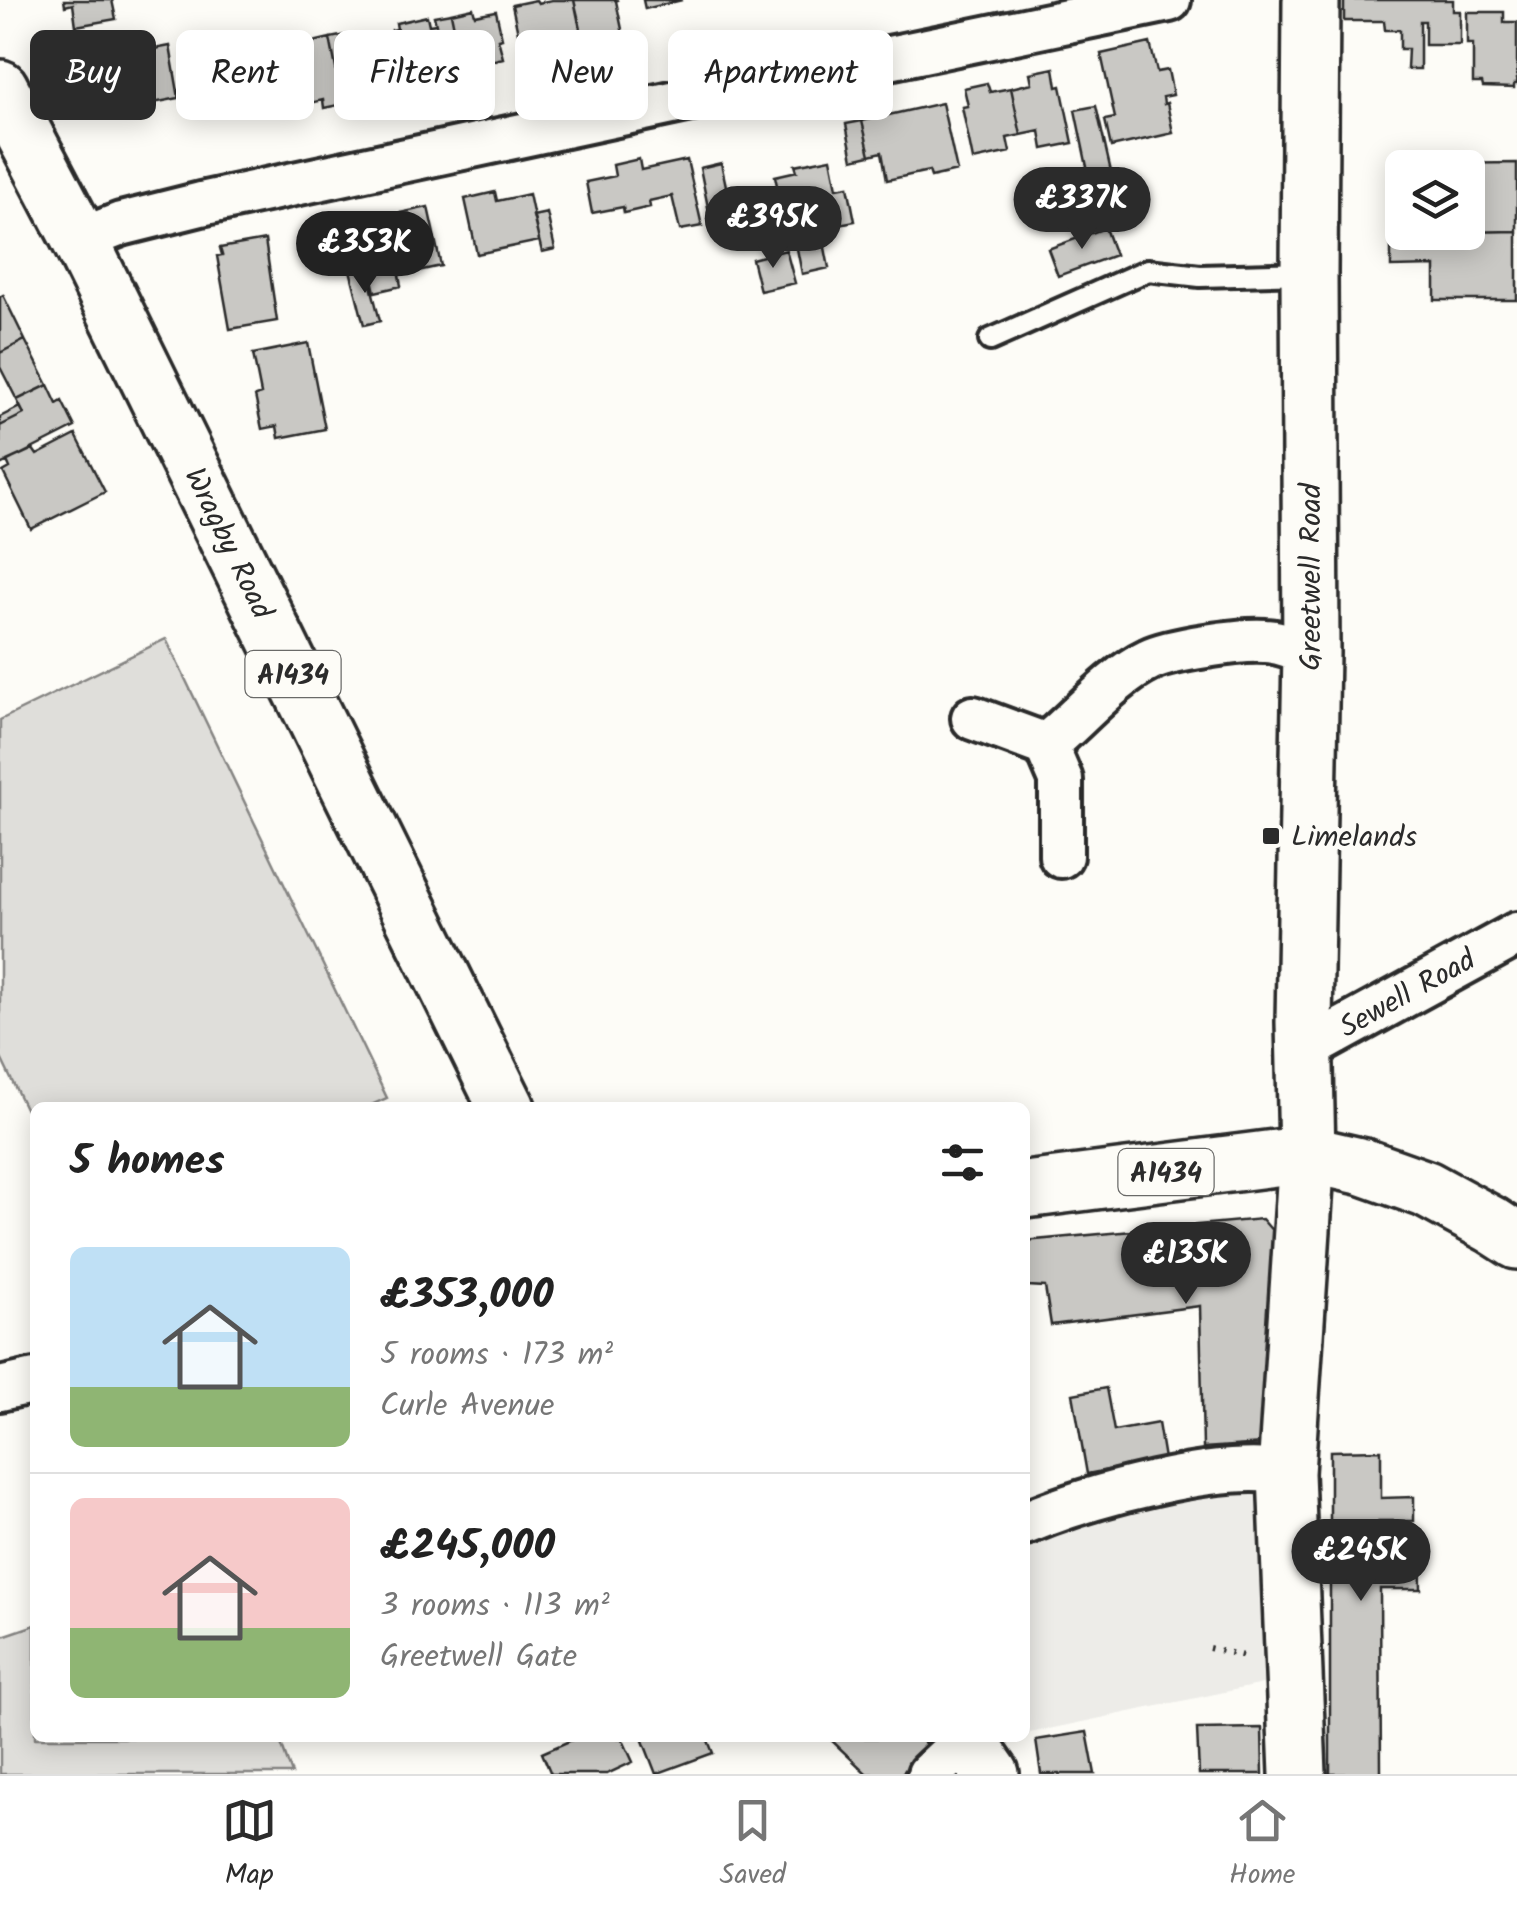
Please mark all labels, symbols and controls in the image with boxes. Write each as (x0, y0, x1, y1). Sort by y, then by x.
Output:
chip: Buy (30, 30, 156, 120)
chip: Rent (176, 30, 314, 120)
chip: Filters (334, 30, 495, 120)
chip: New (515, 30, 648, 120)
chip: Apartment (668, 30, 893, 120)
map controls (1385, 150, 1485, 250)
button: layers (1385, 150, 1485, 250)
pin: £337K (1012, 167, 1152, 252)
text: £337K (1036, 174, 1128, 225)
pin: £395K (703, 186, 843, 271)
text: £395K (727, 193, 819, 244)
pin: £353K (295, 211, 435, 296)
text: £353K (318, 218, 412, 269)
street label: Wragby Road (170, 460, 285, 629)
street label: Greetwell Road (1288, 482, 1336, 671)
road number: A1434 (246, 651, 340, 697)
place label: Limelands (1291, 814, 1417, 862)
marker: Limelands (1260, 825, 1282, 847)
street label: Sewell Road (1331, 937, 1486, 1052)
text: 5 homes (70, 1129, 225, 1196)
icon: filters (935, 1135, 990, 1190)
road number: A1434 (1118, 1149, 1214, 1195)
pin: £135K (1116, 1222, 1256, 1307)
text: £135K (1143, 1229, 1229, 1280)
text: £353,000 (380, 1263, 554, 1330)
icon: home (150, 1287, 270, 1407)
text: 5 rooms · 173 m² (380, 1330, 613, 1381)
text: Curle Avenue (380, 1381, 554, 1432)
text: £245,000 (380, 1514, 555, 1581)
pin: £245K (1291, 1519, 1431, 1604)
text: £245K (1314, 1526, 1408, 1577)
icon: home (150, 1538, 270, 1658)
text: 3 rooms · 113 m² (380, 1581, 610, 1632)
text: Greetwell Gate (380, 1632, 577, 1683)
tab: Map (222, 1793, 277, 1898)
tab: Saved (720, 1793, 786, 1898)
tab: Home (1229, 1793, 1295, 1898)

